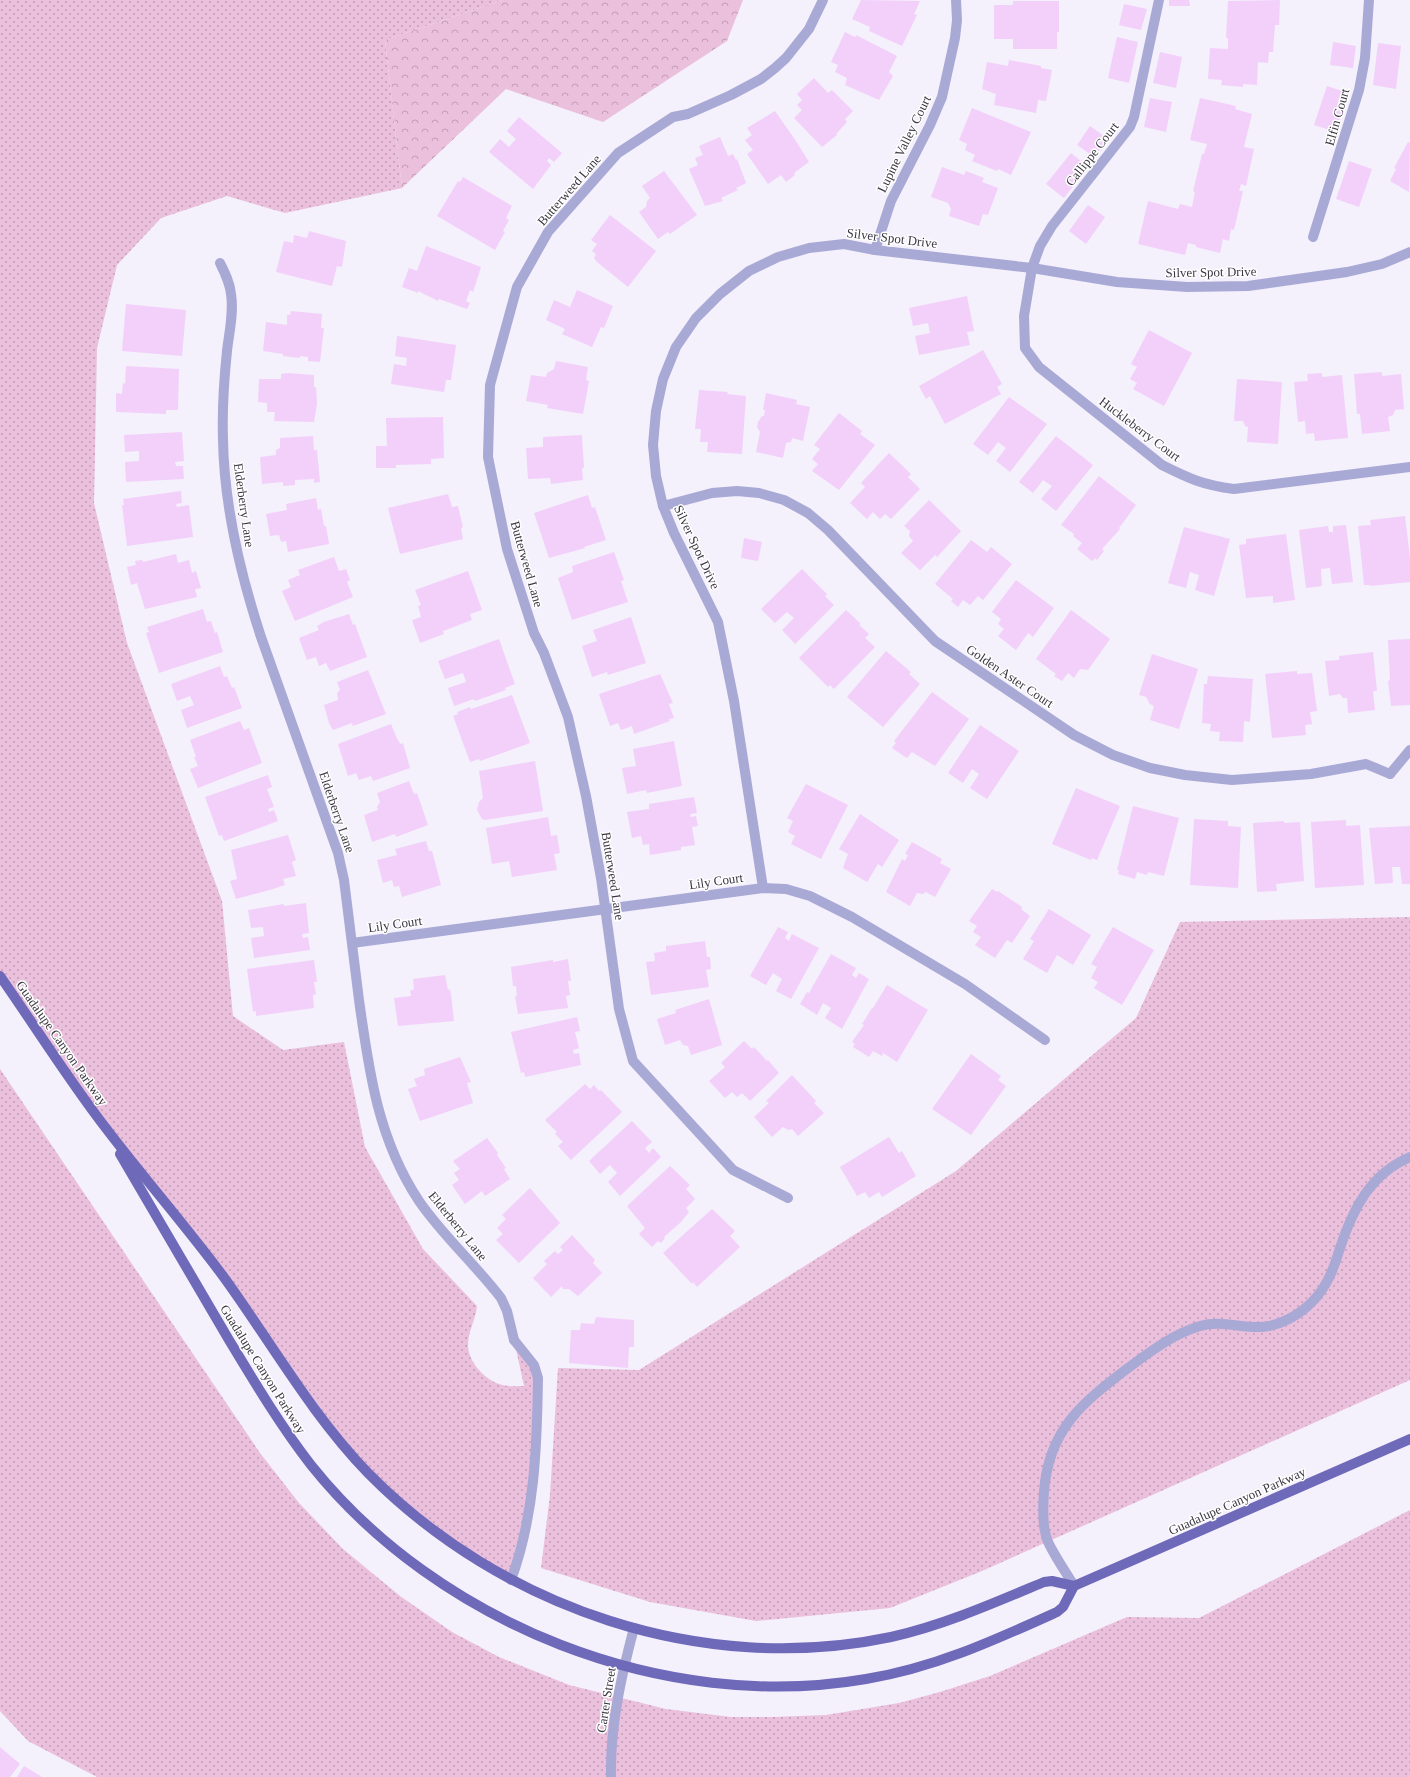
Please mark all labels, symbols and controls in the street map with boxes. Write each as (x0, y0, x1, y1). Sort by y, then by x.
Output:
street label: Elfin Court (1322, 86, 1352, 147)
street label: Lupine Valley Court (874, 93, 934, 195)
street label: Callippe Court (1062, 119, 1122, 189)
street label: Butterweed Lane (534, 151, 604, 229)
street label: Silver Spot Drive (846, 225, 938, 251)
street label: Silver Spot Drive (1165, 264, 1257, 280)
street label: Huckleberry Court (1096, 394, 1184, 465)
street label: Elderberry Lane (231, 462, 257, 548)
street label: Silver Spot Drive (671, 503, 723, 592)
street label: Butterweed Lane (508, 519, 547, 609)
street label: Golden Aster Court (964, 641, 1057, 711)
street label: Elderberry Lane (316, 769, 358, 855)
street label: Butterweed Lane (599, 831, 627, 921)
street label: Lily Court (688, 870, 744, 892)
street label: Lily Court (367, 913, 423, 935)
street label: Guadalupe Canyon Parkway (13, 978, 111, 1109)
street label: Elderberry Lane (425, 1188, 491, 1264)
street label: Guadalupe Canyon Parkway (217, 1302, 309, 1436)
street label: Guadalupe Canyon Parkway (1166, 1464, 1308, 1538)
street label: Carter Street (593, 1666, 619, 1734)

